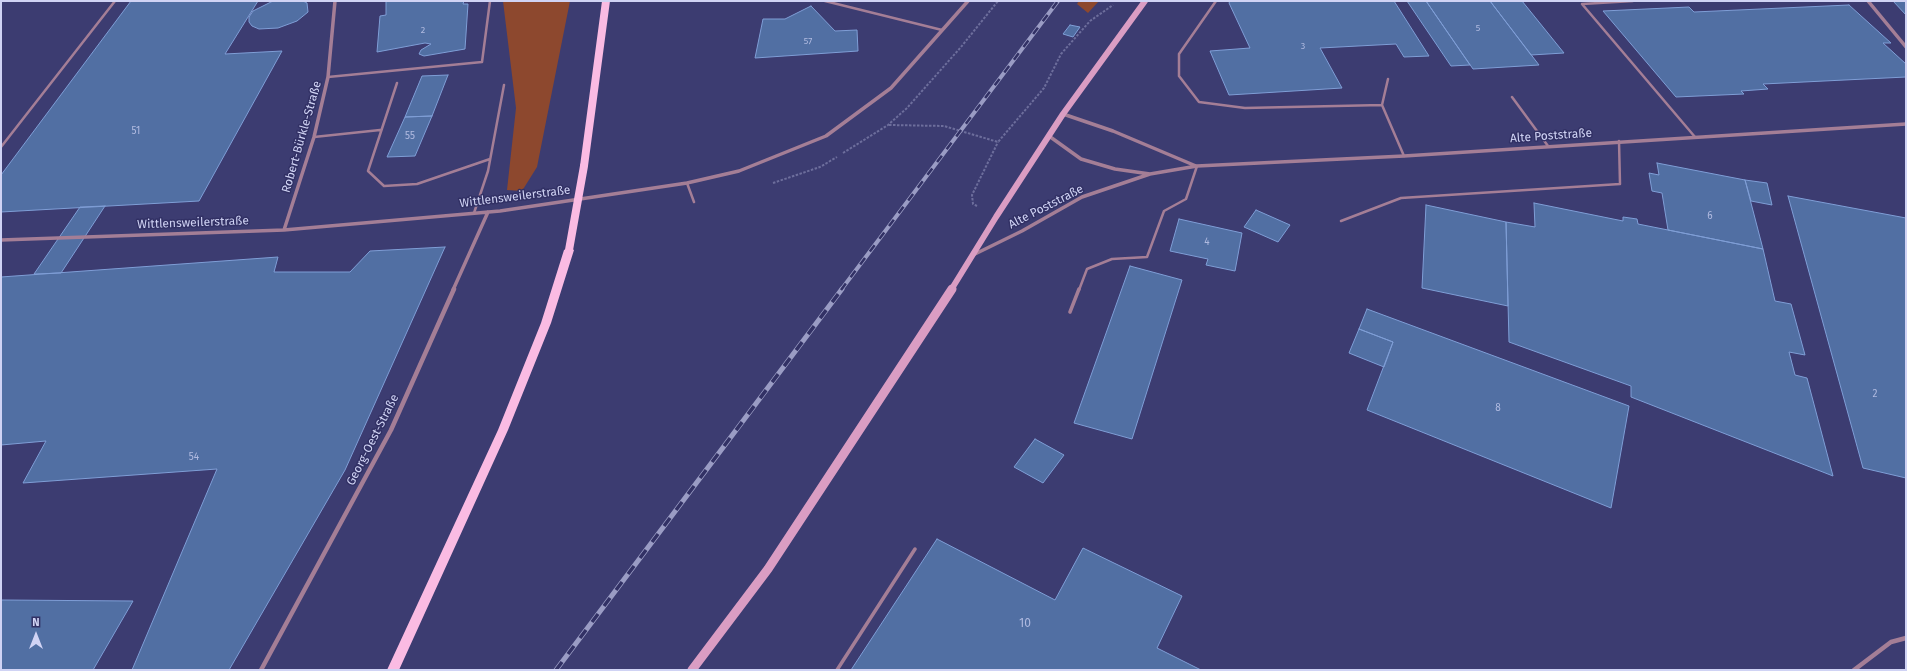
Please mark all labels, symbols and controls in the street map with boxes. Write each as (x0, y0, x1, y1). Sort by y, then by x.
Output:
house number: 5 (1476, 23, 1480, 33)
house number: 2 (421, 25, 425, 35)
house number: 57 (804, 36, 812, 46)
house number: 3 (1301, 41, 1305, 51)
street label: Robert-Bürkle-Straße (279, 79, 325, 195)
house number: 51 (132, 125, 140, 137)
street label: Alte Poststraße (1510, 126, 1592, 146)
house number: 55 (405, 130, 415, 142)
street label: Alte Poststraße (1006, 182, 1086, 232)
street label: Wittlensweilerstraße (459, 183, 571, 211)
house number: 6 (1707, 210, 1713, 222)
street label: Wittlensweilerstraße (137, 214, 249, 232)
house number: 4 (1204, 236, 1210, 248)
house number: 2 (1873, 388, 1877, 400)
street label: Georg-Oest-Straße (344, 392, 402, 488)
house number: 8 (1495, 402, 1501, 414)
house number: 54 (189, 451, 199, 463)
north arrow (16, 615, 56, 655)
text: N (32, 616, 40, 629)
house number: 10 (1019, 617, 1031, 631)

